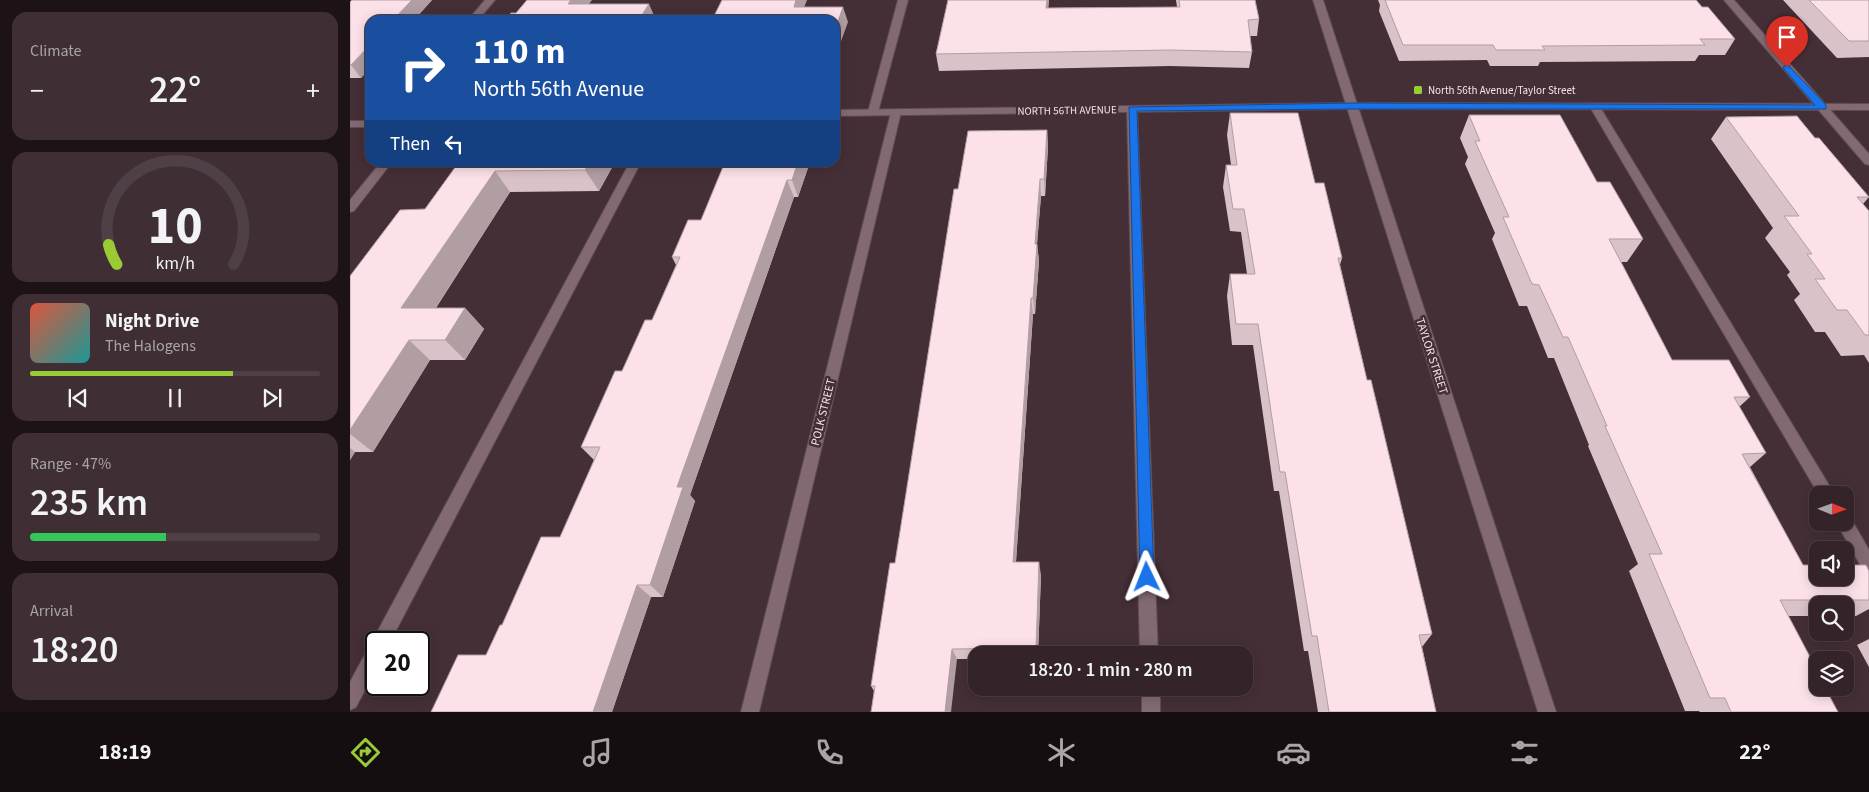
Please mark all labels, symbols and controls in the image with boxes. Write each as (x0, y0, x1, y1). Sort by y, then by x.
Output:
pin (1766, 16, 1808, 67)
icon: arrive (1773, 23, 1801, 51)
text: 110 m (473, 27, 565, 77)
icon: right (390, 35, 455, 100)
text: Climate (30, 40, 81, 62)
text: 22° (149, 63, 201, 117)
text: − (30, 71, 44, 111)
text: + (306, 71, 320, 111)
text: North 56th Avenue (473, 73, 644, 105)
place label: North 56th Avenue/Taylor Street (1428, 83, 1576, 98)
marker: North 56th Avenue/Taylor Street (1412, 84, 1424, 96)
street label: NORTH 56TH AVENUE (1017, 102, 1117, 119)
icon: left (440, 130, 468, 158)
text: Then (390, 131, 430, 158)
text: 10 (148, 190, 202, 264)
text: km/h (155, 251, 195, 276)
text: Night Drive (105, 308, 199, 335)
street label: TAYLOR STREET (1411, 316, 1452, 397)
text: The Halogens (105, 335, 196, 357)
street label: POLK STREET (807, 376, 840, 447)
icon: previous (64, 384, 92, 412)
icon: pause (161, 384, 189, 412)
icon: next (258, 384, 286, 412)
text: Range · 47% (30, 453, 111, 475)
text: 235 km (30, 476, 148, 530)
north arrow (1809, 486, 1854, 531)
map controls (1809, 486, 1854, 696)
button: sound (1809, 541, 1854, 586)
position arrow (1120, 550, 1172, 602)
button: search (1809, 596, 1854, 641)
text: Arrival (30, 600, 73, 622)
text: 18:20 (30, 623, 118, 677)
speed limit sign: 20 (365, 631, 430, 696)
button: layers (1809, 651, 1854, 696)
text: 18:20 · 1 min · 280 m (1028, 657, 1193, 684)
icon: directions (348, 735, 383, 770)
icon: music (580, 735, 615, 770)
icon: phone (812, 735, 847, 770)
icon: climate (1044, 735, 1079, 770)
icon: car (1276, 735, 1311, 770)
icon: filters (1507, 735, 1542, 770)
text: 18:19 (98, 736, 151, 768)
text: 22° (1739, 736, 1771, 768)

